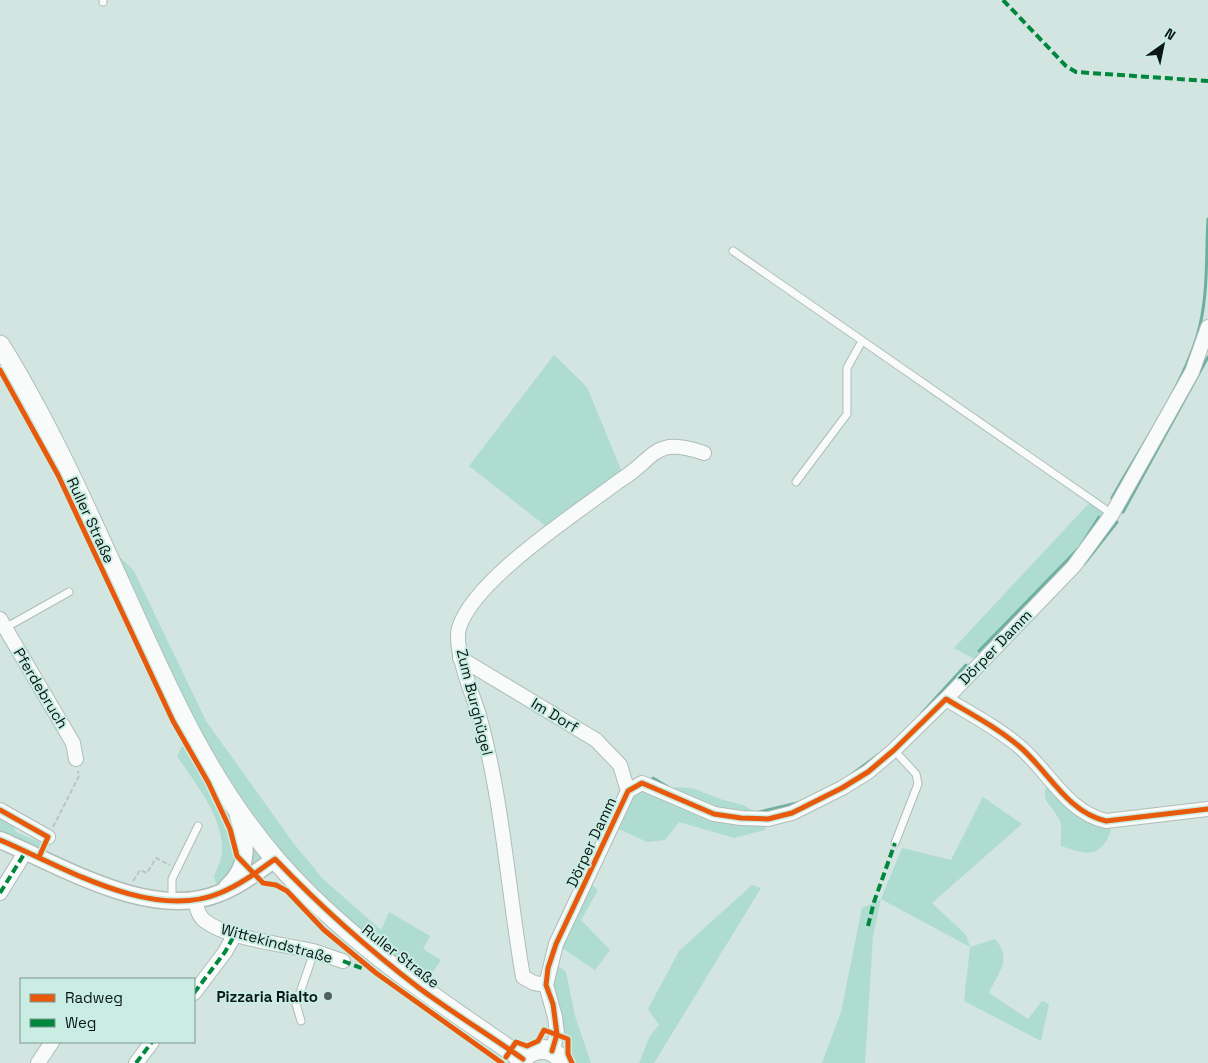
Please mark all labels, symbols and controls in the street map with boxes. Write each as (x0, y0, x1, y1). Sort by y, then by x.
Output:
north arrow (1138, 20, 1188, 70)
text: N (1161, 24, 1179, 44)
street label: Ruller Straße (63, 474, 119, 566)
street label: Dörper Damm (954, 605, 1036, 689)
street label: Pferdebruch (9, 644, 73, 732)
street label: Zum Burghügel (453, 647, 497, 757)
street label: Im Dorf (528, 693, 582, 737)
street label: Dörper Damm (562, 794, 620, 890)
street label: Wittekindstraße (219, 919, 335, 967)
street label: Ruller Straße (359, 920, 444, 992)
legend (20, 978, 195, 1043)
place label: Pizzaria Rialto (216, 987, 318, 1006)
text: Radweg (65, 988, 123, 1007)
marker: Pizzaria Rialto (322, 990, 334, 1002)
text: Weg (65, 1013, 96, 1032)

